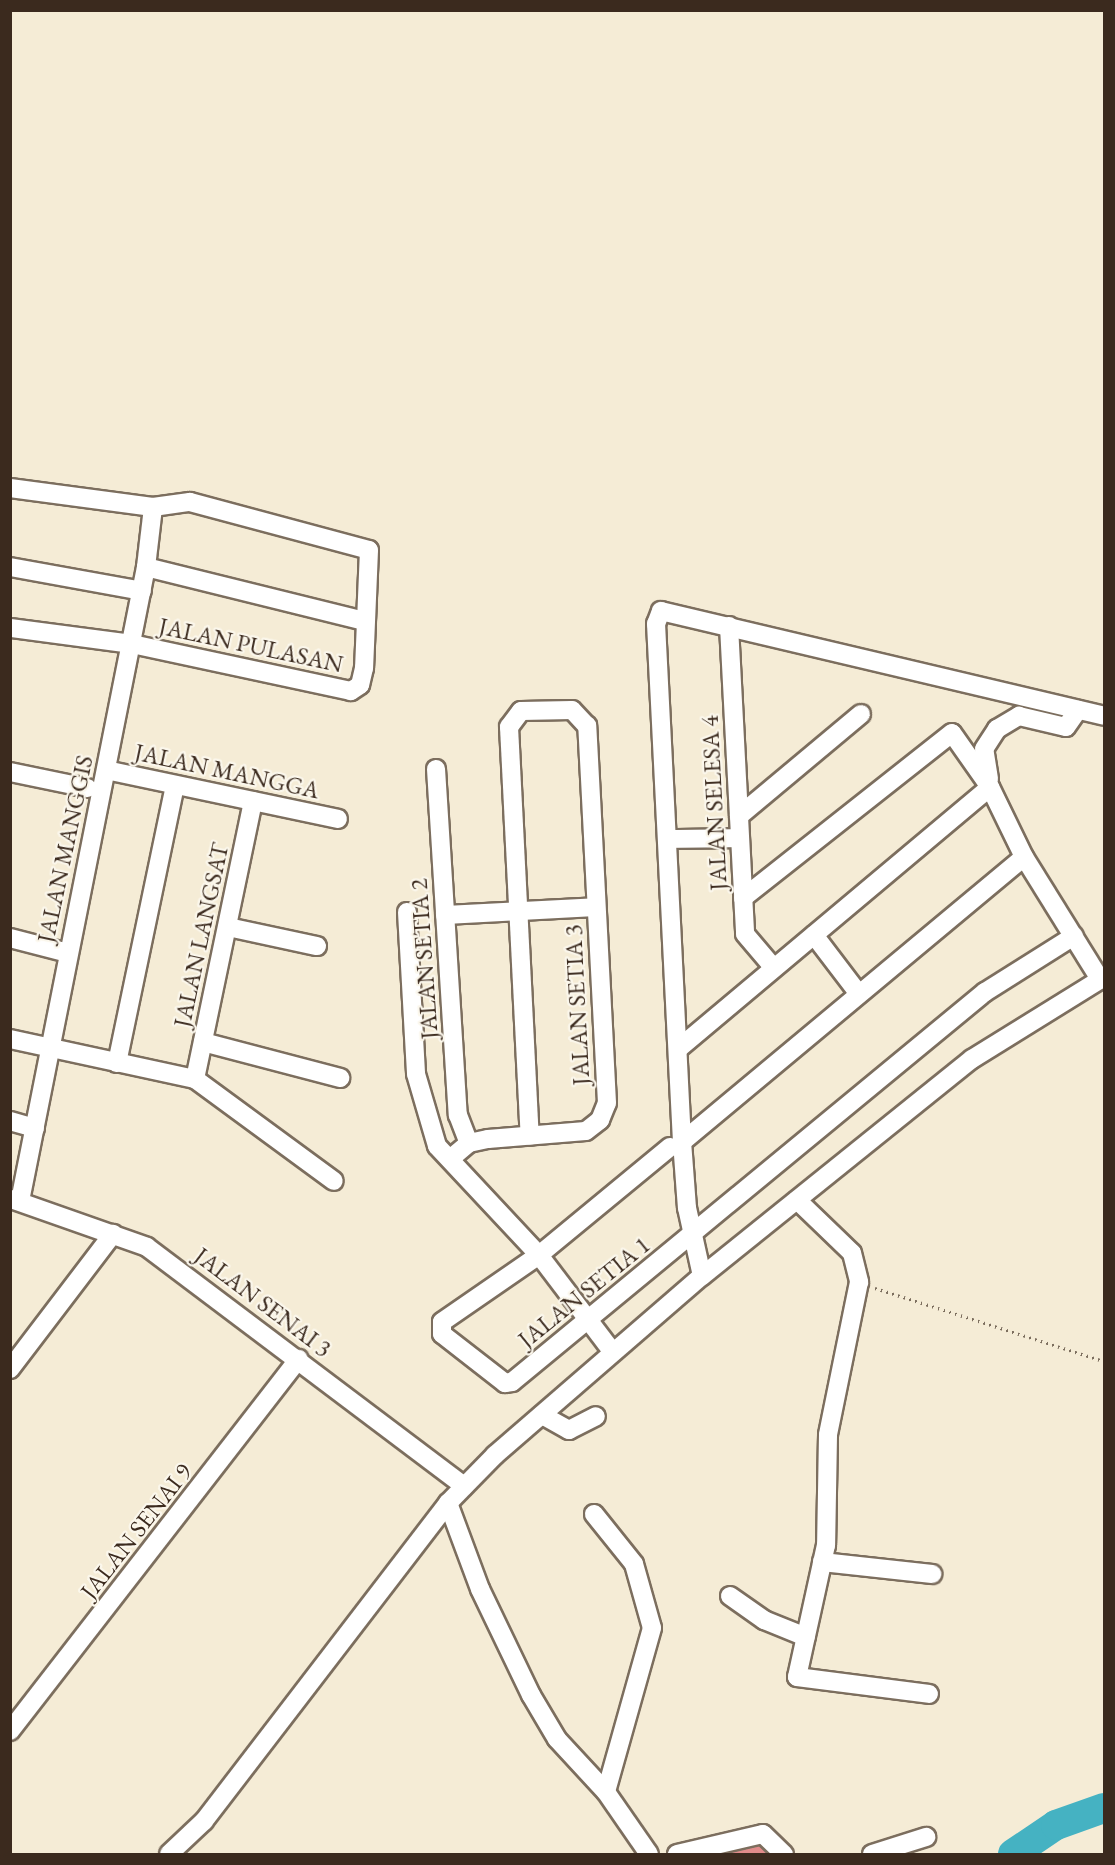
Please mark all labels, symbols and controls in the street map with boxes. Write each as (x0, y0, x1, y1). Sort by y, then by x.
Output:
street label: JALAN PULASAN (156, 611, 346, 679)
street label: JALAN SELESA 4 (695, 715, 733, 891)
street label: JALAN MANGGA (132, 737, 322, 805)
street label: JALAN MANGGIS (31, 753, 99, 945)
street label: JALAN LANGSAT (167, 840, 235, 1030)
street label: JALAN SETIA 2 (404, 878, 444, 1040)
street label: JALAN SETIA 3 (558, 924, 596, 1086)
street label: JALAN SETIA 1 (512, 1230, 656, 1354)
street label: JALAN SENAI 3 (189, 1241, 337, 1363)
street label: JALAN SENAI 9 (74, 1458, 198, 1604)

